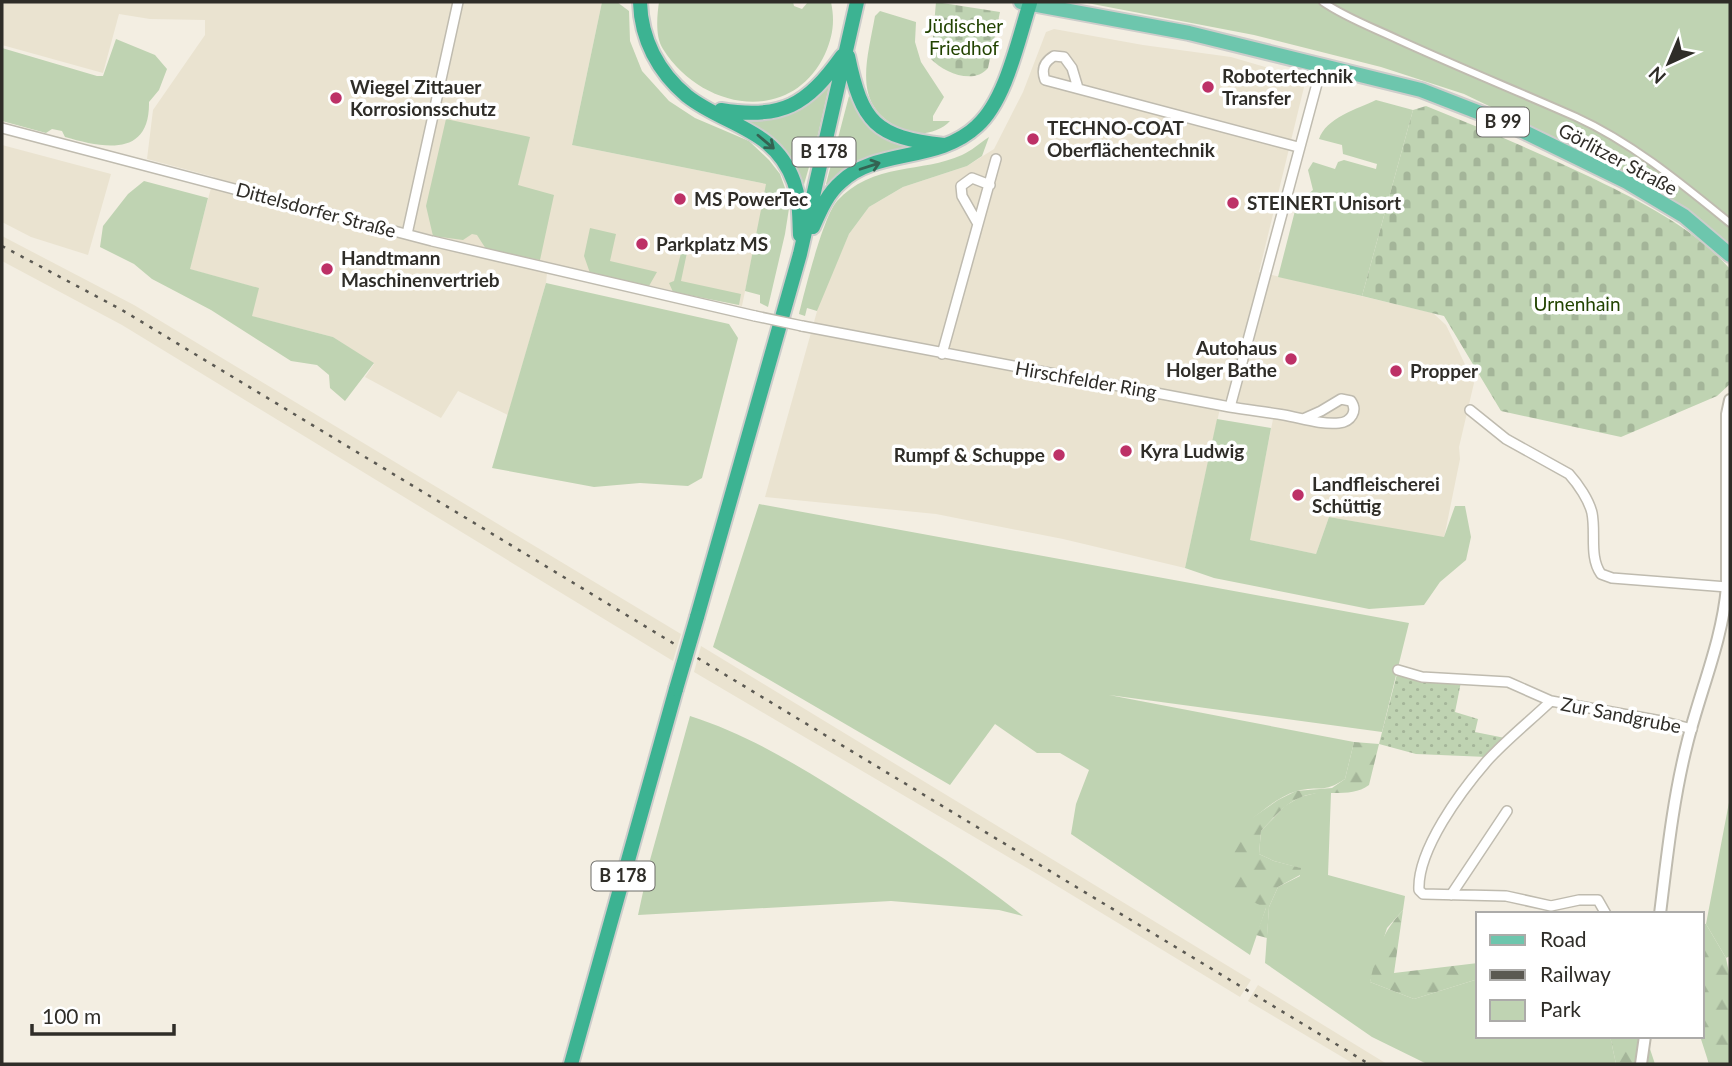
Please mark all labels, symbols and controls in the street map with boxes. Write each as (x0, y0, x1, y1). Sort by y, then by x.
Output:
park label: Jüdischer Friedhof (925, 14, 1003, 59)
north arrow (1634, 28, 1704, 98)
text: N (1644, 62, 1670, 89)
place label: Robotertechnik Transfer (1222, 64, 1354, 109)
place label: Wiegel Zittauer Korrosionsschutz (350, 75, 496, 120)
marker: Robotertechnik Transfer (1200, 79, 1216, 95)
marker: Wiegel Zittauer Korrosionsschutz (328, 90, 344, 106)
road number: B 99 (1477, 107, 1529, 136)
place label: TECHNO-COAT Oberflächentechnik (1047, 116, 1216, 161)
street label: Görlitzer Straße (1555, 118, 1682, 199)
marker: TECHNO-COAT Oberflächentechnik (1025, 131, 1041, 147)
one-way arrow (756, 134, 774, 150)
road number: B 178 (792, 138, 856, 167)
one-way arrow (858, 158, 880, 171)
street label: Dittelsdorfer Straße (234, 177, 399, 242)
place label: MS PowerTec (694, 187, 808, 210)
marker: MS PowerTec (672, 191, 688, 207)
place label: STEINERT Unisort (1247, 191, 1401, 214)
marker: STEINERT Unisort (1225, 195, 1241, 211)
place label: Parkplatz MS (656, 232, 768, 255)
marker: Parkplatz MS (634, 236, 650, 252)
place label: Handtmann Maschinenvertrieb (341, 246, 500, 291)
marker: Handtmann Maschinenvertrieb (319, 261, 335, 277)
park label: Urnenhain (1533, 292, 1621, 315)
place label: Autohaus Holger Bathe (1166, 336, 1277, 381)
marker: Autohaus Holger Bathe (1283, 351, 1299, 367)
street label: Hirschfelder Ring (1014, 356, 1159, 403)
place label: Propper (1410, 359, 1479, 382)
marker: Propper (1388, 363, 1404, 379)
place label: Kyra Ludwig (1140, 439, 1244, 462)
place label: Rumpf & Schuppe (894, 443, 1045, 466)
marker: Kyra Ludwig (1118, 443, 1134, 459)
marker: Rumpf & Schuppe (1051, 447, 1067, 463)
place label: Landfleischerei Schüttig (1312, 472, 1440, 517)
marker: Landfleischerei Schüttig (1290, 487, 1306, 503)
street label: Zur Sandgrube (1559, 692, 1683, 737)
road number: B 178 (592, 862, 654, 890)
legend (1476, 912, 1704, 1038)
text: Road (1540, 926, 1587, 951)
text: Railway (1540, 961, 1611, 986)
scale bar (32, 992, 173, 1036)
text: Park (1540, 996, 1581, 1021)
text: 100 m (42, 1003, 101, 1028)

